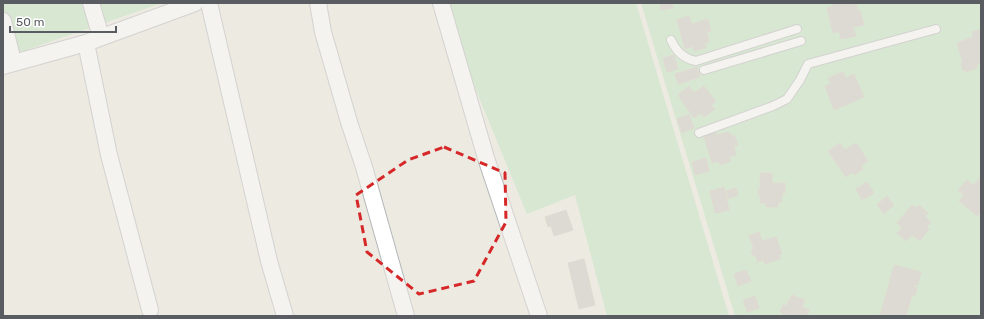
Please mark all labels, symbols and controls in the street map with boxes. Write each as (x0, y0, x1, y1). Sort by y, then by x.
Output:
scale bar (10, 8, 116, 34)
text: 50 m (16, 15, 44, 29)

